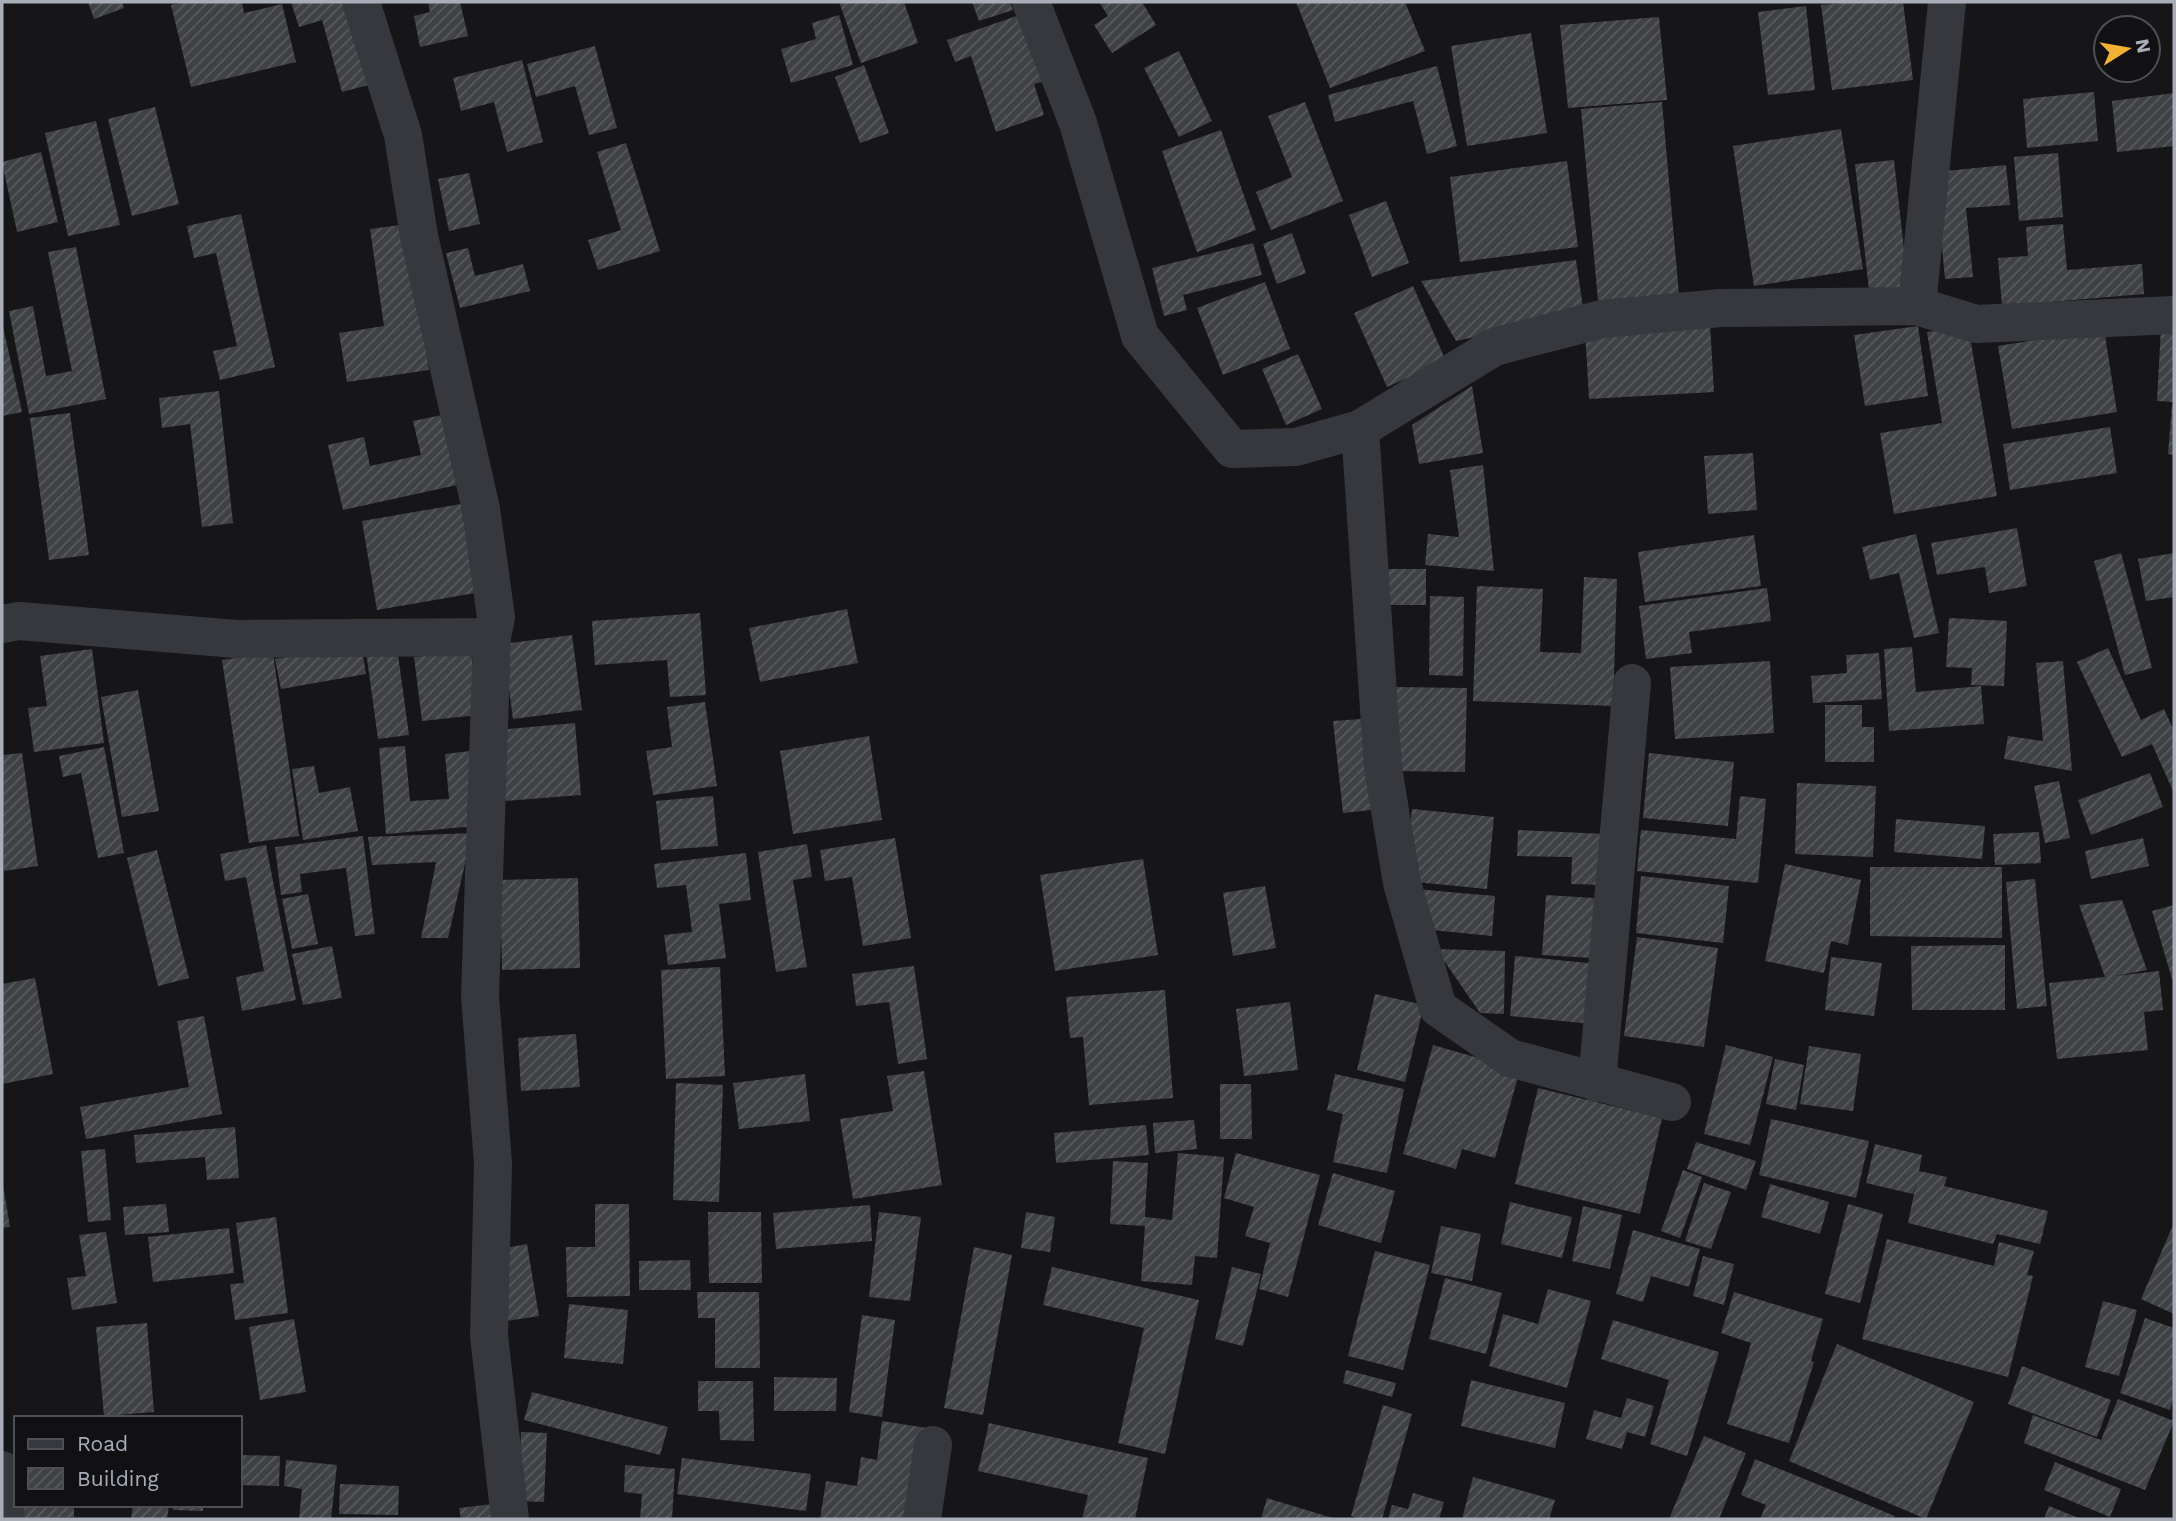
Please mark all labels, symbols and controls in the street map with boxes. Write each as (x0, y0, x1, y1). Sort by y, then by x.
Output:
north arrow (2092, 14, 2162, 84)
text: N (2131, 37, 2156, 55)
legend (14, 1416, 242, 1507)
text: Road (77, 1431, 128, 1456)
text: Building (77, 1466, 159, 1491)

